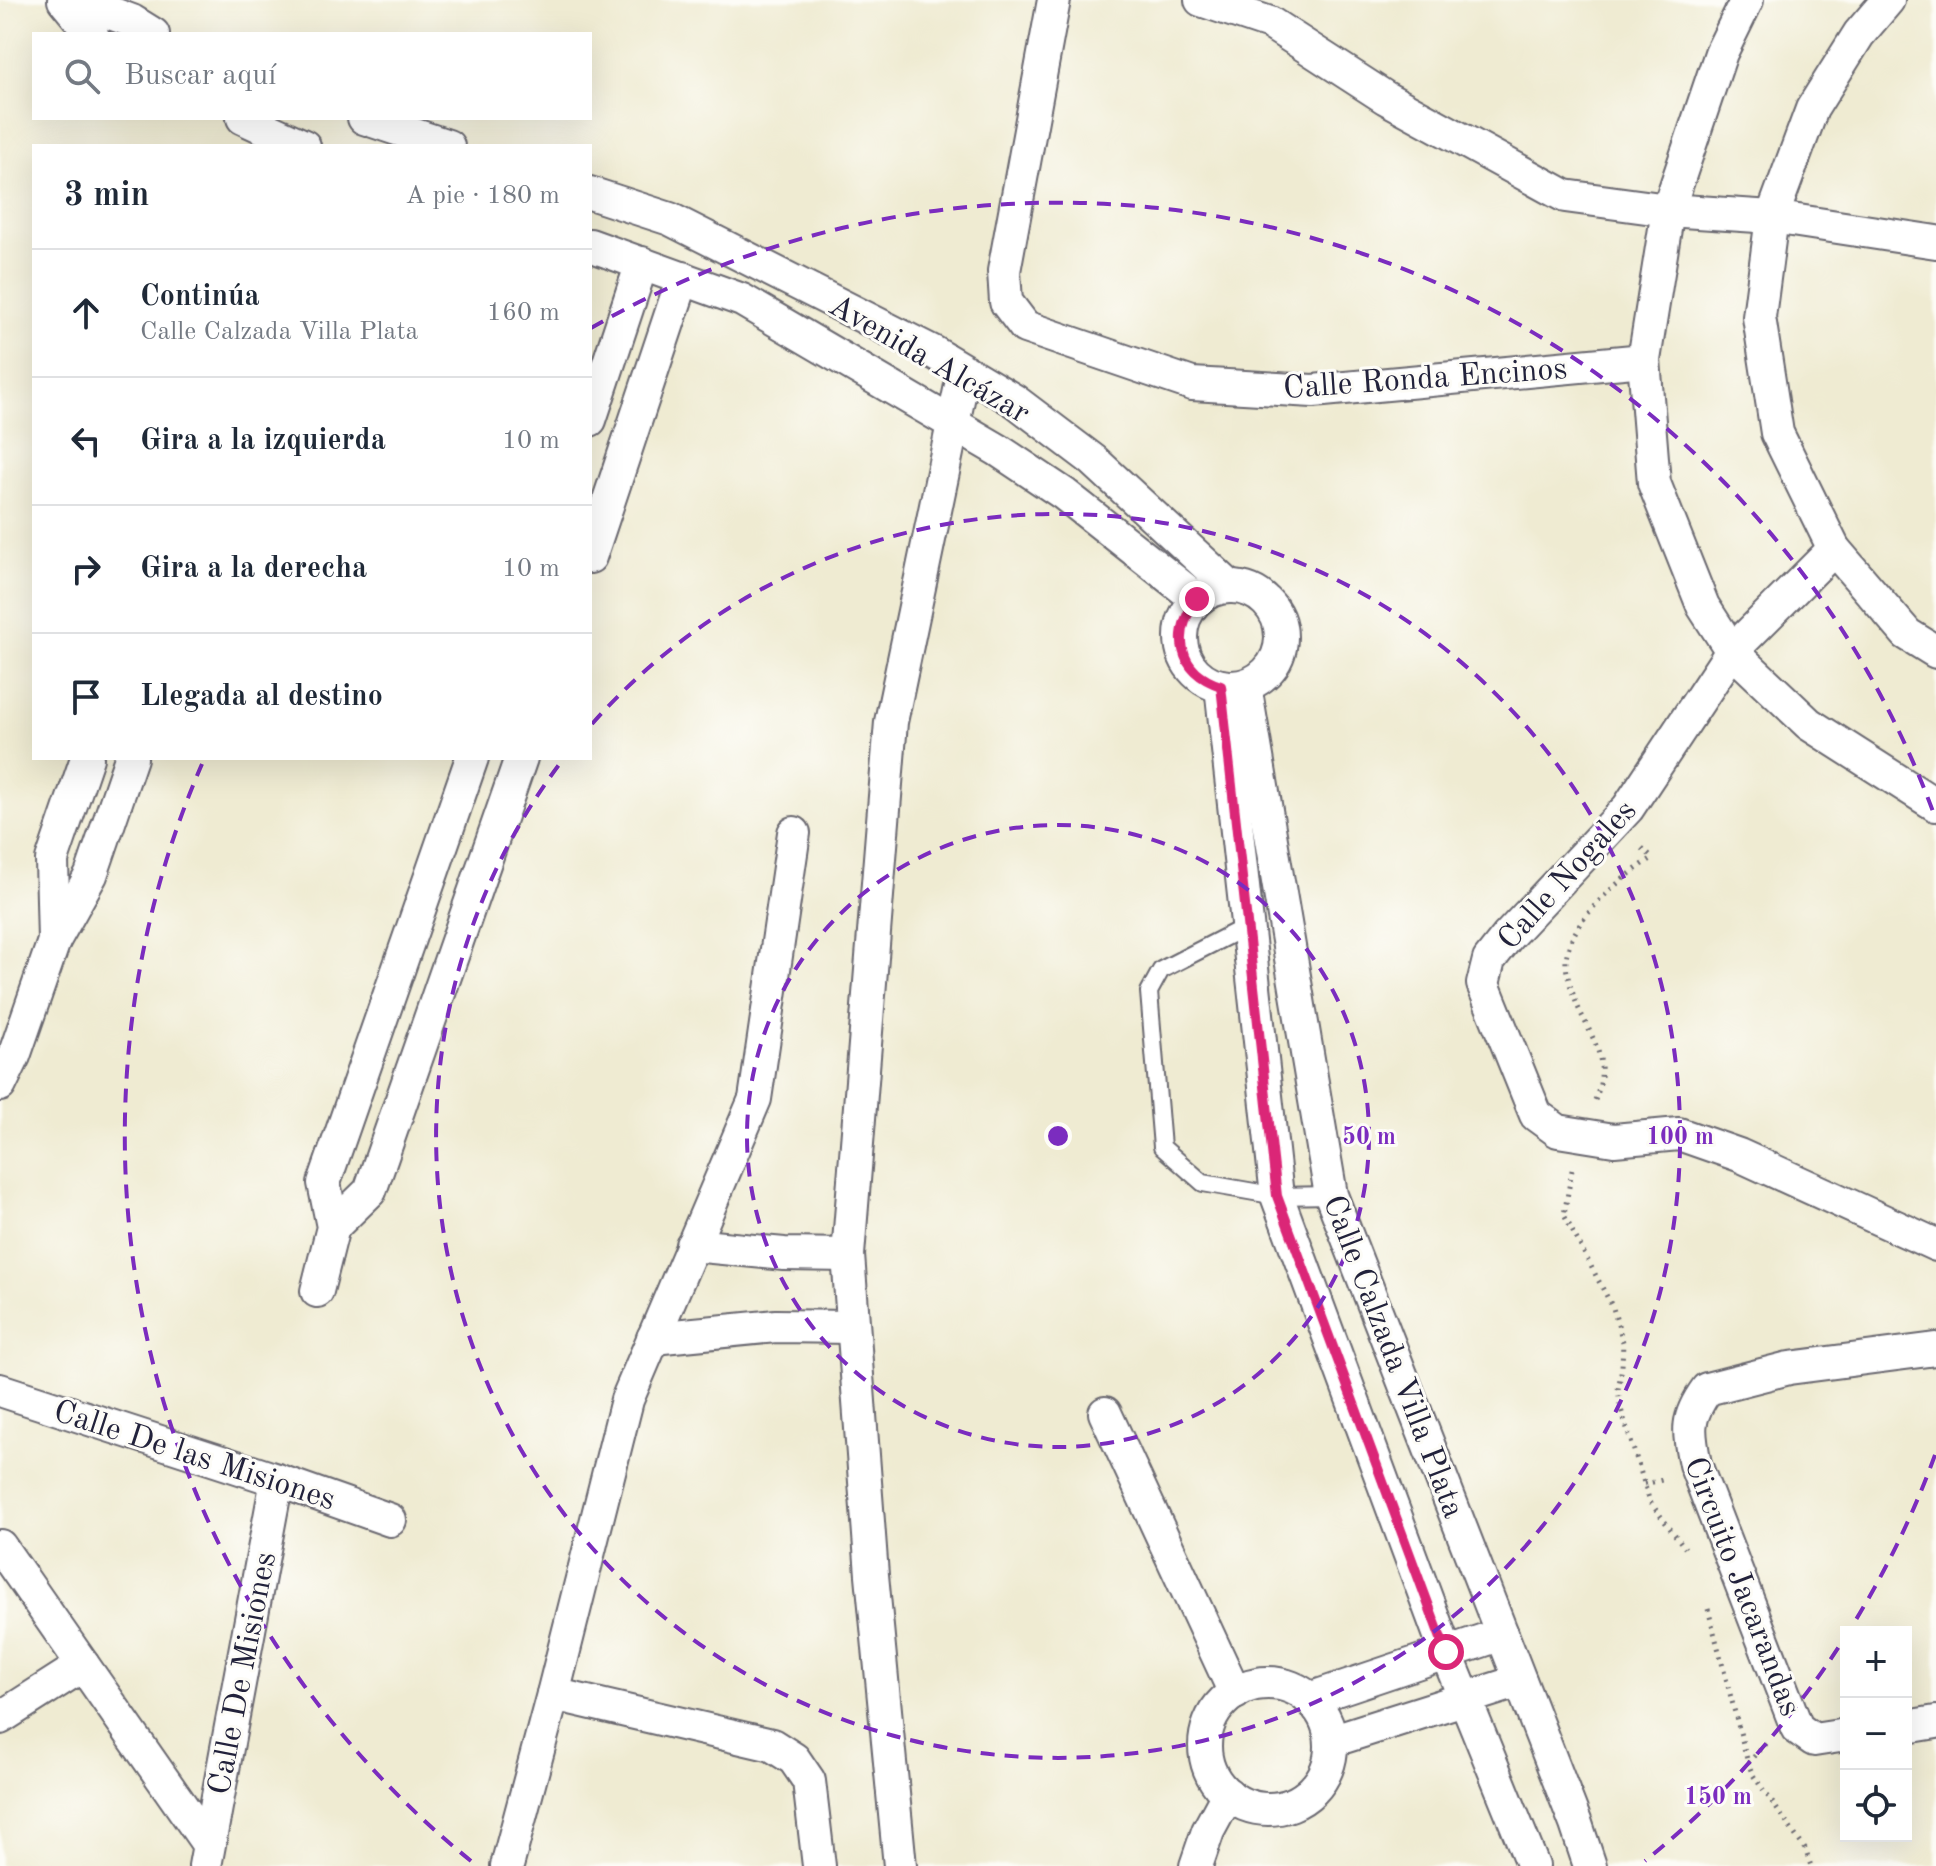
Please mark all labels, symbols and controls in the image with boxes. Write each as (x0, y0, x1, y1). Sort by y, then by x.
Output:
search box (32, 32, 592, 120)
icon: search (60, 54, 104, 98)
text: Buscar aquí (124, 61, 276, 91)
text: 3 min (64, 179, 149, 213)
text: A pie · 180 m (405, 183, 560, 209)
text: Continúa (140, 282, 260, 312)
street label: Avenida Alcázar (823, 290, 1034, 431)
icon: ahead (64, 291, 108, 335)
text: 160 m (487, 300, 560, 326)
text: Calle Calzada Villa Plata (140, 319, 418, 345)
street label: Calle Ronda Encinos (1282, 354, 1568, 406)
icon: left (64, 419, 108, 463)
text: Gira a la izquierda (140, 426, 386, 456)
text: 10 m (502, 428, 560, 454)
icon: right (64, 547, 108, 591)
text: Gira a la derecha (140, 554, 367, 584)
text: 10 m (502, 556, 560, 582)
route end (1179, 581, 1215, 617)
icon: arrive (64, 675, 108, 719)
text: Llegada al destino (140, 682, 383, 712)
street label: Calle Nogales (1493, 795, 1643, 957)
centre of rings (1044, 1122, 1072, 1150)
text: 50 m (1342, 1125, 1396, 1150)
text: 100 m (1646, 1126, 1714, 1150)
street label: Calle Calzada Villa Plata (1316, 1191, 1469, 1523)
street label: Calle De las Misiones (49, 1396, 339, 1517)
street label: Circuito Jacarandas (1677, 1453, 1805, 1721)
street label: Calle De Misiones (205, 1549, 283, 1798)
map controls (1840, 1626, 1912, 1842)
button: + (1840, 1626, 1912, 1698)
route start (1428, 1634, 1464, 1670)
button: − (1840, 1698, 1912, 1770)
button: locate (1840, 1770, 1912, 1842)
text: 150 m (1684, 1785, 1752, 1810)

